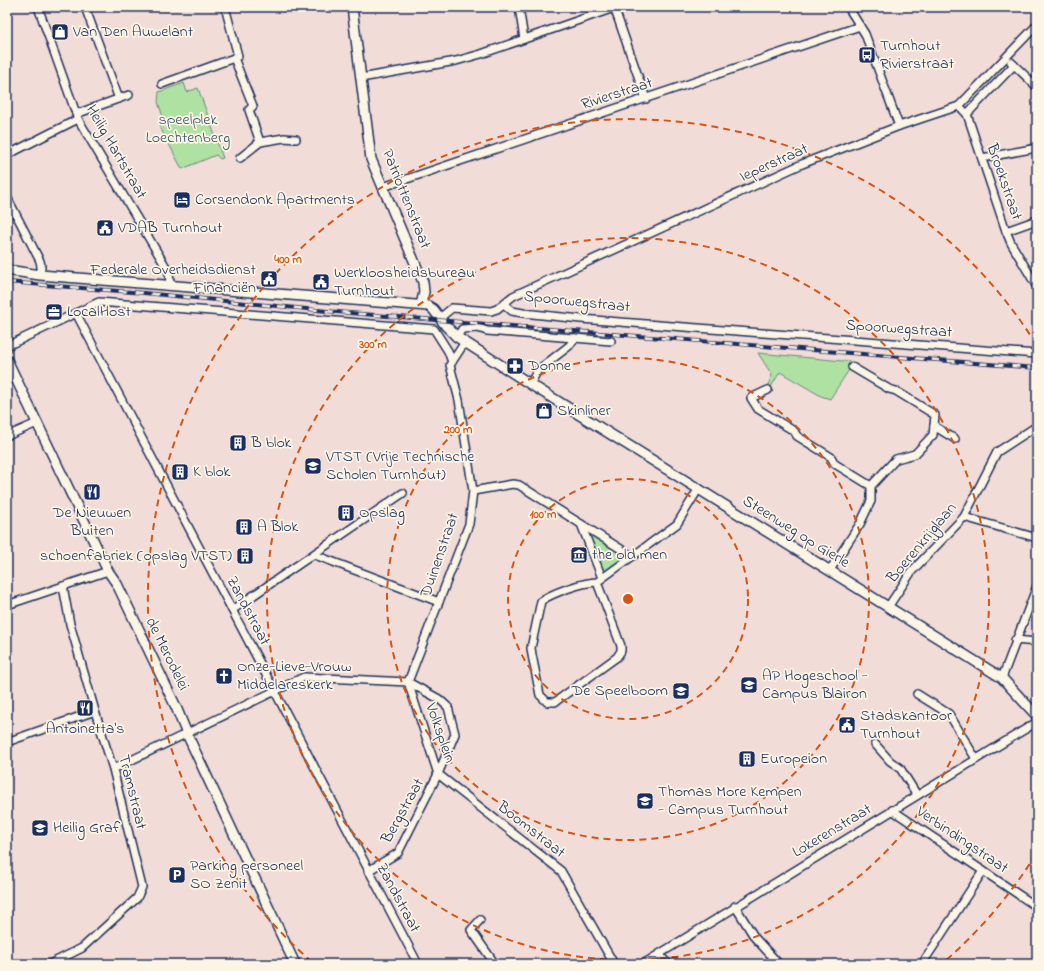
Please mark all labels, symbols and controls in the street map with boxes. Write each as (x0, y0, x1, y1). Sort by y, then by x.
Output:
place label: Van Den Auwelant (72, 20, 194, 44)
shop icon: Van Den Auwelant (50, 22, 70, 42)
place label: Turnhout Rivierstraat (880, 34, 955, 76)
bus stop icon: Turnhout Rivierstraat (857, 45, 877, 65)
street label: Rivierstraat (578, 71, 657, 117)
street label: Heilig Hartstraat (79, 100, 153, 204)
park label: speelplek Loechtenberg (146, 108, 230, 150)
street label: Ieperstraat (736, 137, 813, 189)
street label: Broekstraat (979, 140, 1028, 224)
street label: Patriottenstraat (375, 146, 437, 253)
place label: Corsendonk Apartments (195, 188, 355, 212)
hotel icon: Corsendonk Apartments (172, 190, 192, 210)
place label: VDAB Turnhout (117, 216, 223, 240)
public building icon: VDAB Turnhout (95, 218, 115, 238)
text: 400 m (273, 251, 302, 269)
place label: Federale Overheidsdienst Financiën (89, 258, 257, 300)
place label: Werkloosheidsbureau Turnhout (334, 261, 475, 303)
public building icon: Federale Overheidsdienst Financiën (259, 269, 279, 289)
public building icon: Werkloosheidsbureau Turnhout (311, 272, 331, 292)
street label: Spoorwegstraat (523, 284, 632, 320)
place label: LocalHost (67, 300, 131, 324)
office icon: LocalHost (44, 302, 64, 322)
street label: Spoorwegstraat (845, 313, 954, 345)
text: 300 m (358, 336, 388, 354)
place label: Donne (527, 354, 572, 378)
pharmacy icon: Donne (505, 356, 525, 376)
place label: Skinliner (557, 399, 611, 423)
shop icon: Skinliner (534, 401, 554, 421)
text: 200 m (443, 421, 473, 439)
place label: B blok (250, 431, 292, 455)
building icon: B blok (228, 433, 248, 453)
place label: VTST (Vrije Technische Scholen Turnhout) (325, 445, 475, 487)
school or university icon: VTST (Vrije Technische Scholen Turnhout) (303, 456, 323, 476)
place label: K blok (193, 460, 231, 484)
building icon: K blok (170, 462, 190, 482)
restaurant icon: De Nieuwen Buiten (82, 482, 102, 502)
street label: Steenweg op Gierle (738, 489, 855, 575)
street label: Boerenkrijglaan (880, 497, 963, 589)
place label: De Nieuwen Buiten (52, 501, 131, 543)
place label: Opslag (359, 501, 405, 525)
building icon: Opslag (336, 503, 356, 523)
text: 100 m (530, 506, 557, 524)
street label: Duinenstraat (414, 509, 466, 601)
place label: A Blok (257, 515, 299, 539)
building icon: A Blok (234, 517, 254, 537)
place label: the old men (592, 543, 667, 567)
place label: schoenfabriek (opslag VTST) (40, 544, 232, 568)
museum icon: the old men (569, 545, 589, 565)
building icon: schoenfabriek (opslag VTST) (235, 546, 255, 566)
street label: Zandstraat (220, 572, 277, 651)
centre of rings (621, 592, 635, 606)
street label: de Merodelei (139, 613, 195, 695)
place label: Onze-Lieve-Vrouw Middelareskerk (237, 655, 351, 697)
place label: AP Hogeschool - Campus Blairon (762, 664, 868, 706)
church icon: Onze-Lieve-Vrouw Middelareskerk (214, 666, 234, 686)
school or university icon: AP Hogeschool - Campus Blairon (739, 675, 759, 695)
place label: De Speelboom (571, 679, 668, 703)
school or university icon: De Speelboom (671, 681, 691, 701)
restaurant icon: Antoinetta's (75, 698, 95, 718)
street label: Volksplein (418, 699, 461, 766)
place label: Stadskantoor Turnhout (860, 704, 952, 746)
public building icon: Stadskantoor Turnhout (837, 715, 857, 735)
place label: Antoinetta's (46, 717, 124, 741)
place label: Europeion (760, 747, 827, 771)
building icon: Europeion (737, 749, 757, 769)
street label: Tramstraat (111, 752, 153, 833)
street label: Bergstraat (375, 773, 431, 849)
place label: Thomas More Kempen - Campus Turnhout (658, 780, 802, 822)
school or university icon: Thomas More Kempen - Campus Turnhout (635, 791, 655, 811)
street label: Boomstraat (491, 795, 571, 865)
street label: Lokerenstraat (788, 797, 877, 864)
street label: Verbindingstraat (910, 800, 1014, 880)
place label: Heilig Graf (53, 816, 121, 840)
school or university icon: Heilig Graf (30, 818, 50, 838)
place label: Parking personeel SO Zenit (190, 854, 303, 896)
street label: Zandstraat (370, 859, 427, 938)
parking icon: Parking personeel SO Zenit (167, 865, 187, 885)

